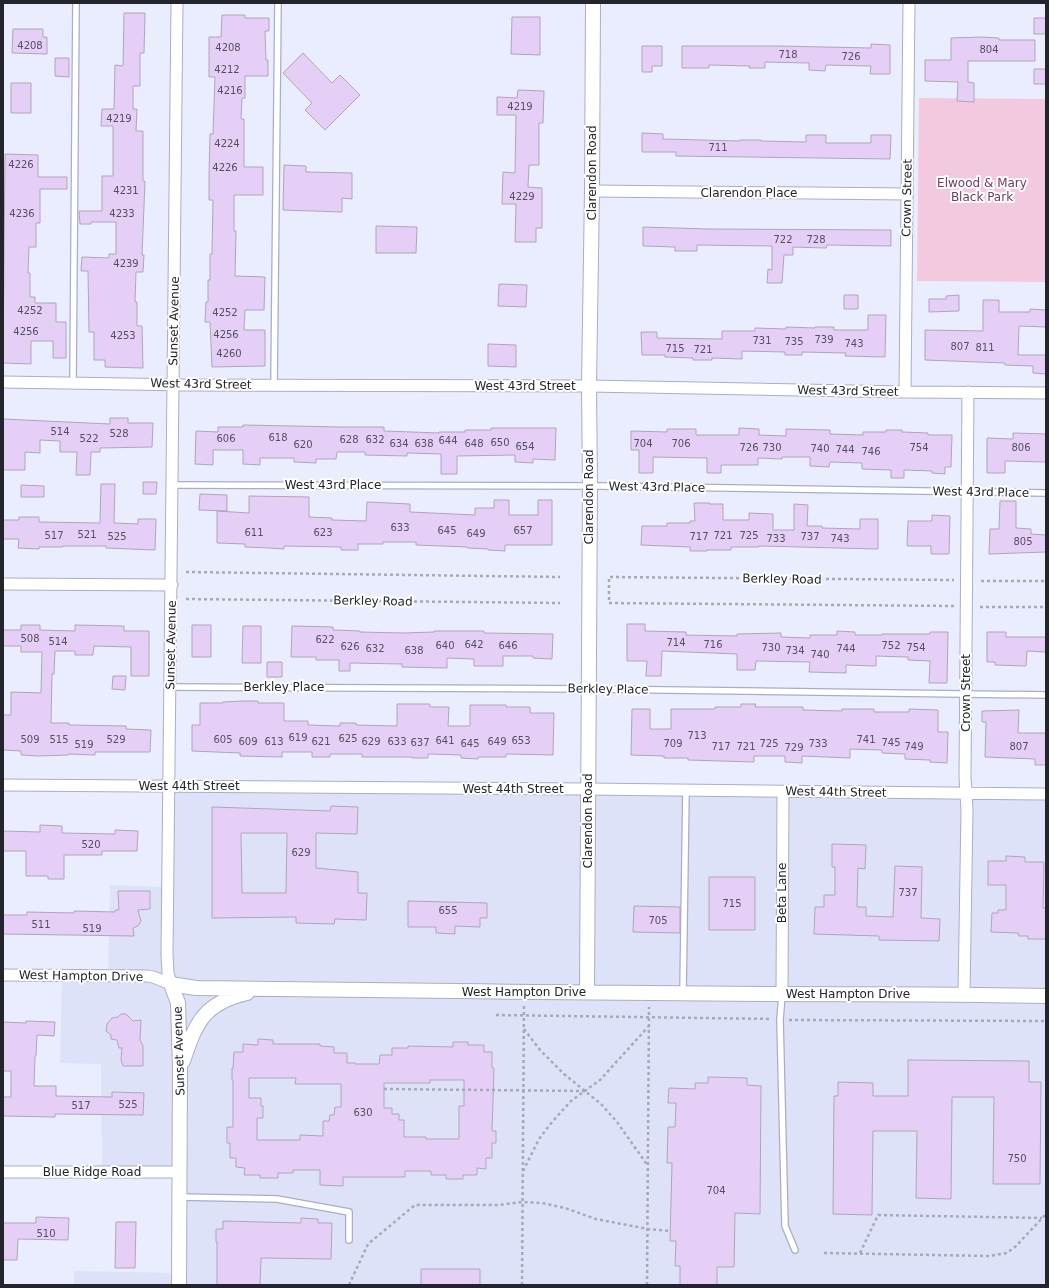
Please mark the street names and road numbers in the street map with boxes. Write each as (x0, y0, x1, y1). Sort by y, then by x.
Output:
street label: Clarendon Road (585, 125, 599, 221)
street label: Crown Street (899, 159, 915, 237)
street label: Clarendon Place (700, 186, 798, 200)
street label: Sunset Avenue (166, 276, 182, 366)
street label: West 43rd Street (150, 376, 252, 392)
street label: West 43rd Street (474, 379, 576, 393)
street label: West 43rd Street (797, 383, 899, 399)
street label: Clarendon Road (582, 449, 596, 545)
street label: West 43rd Place (285, 478, 381, 492)
street label: West 43rd Place (609, 479, 705, 495)
street label: West 43rd Place (933, 484, 1029, 500)
street label: Berkley Road (742, 571, 822, 587)
street label: Berkley Road (333, 593, 413, 609)
street label: Sunset Avenue (163, 600, 179, 690)
street label: Crown Street (959, 654, 973, 732)
street label: Berkley Place (243, 680, 325, 694)
street label: Berkley Place (567, 681, 649, 697)
street label: Clarendon Road (581, 773, 595, 869)
street label: West 44th Street (138, 779, 240, 793)
street label: West 44th Street (462, 782, 564, 796)
street label: West 44th Street (785, 784, 887, 800)
street label: Beta Lane (775, 863, 789, 923)
street label: West Hampton Drive (19, 968, 143, 984)
street label: West Hampton Drive (462, 985, 586, 999)
street label: West Hampton Drive (786, 987, 910, 1001)
street label: Sunset Avenue (170, 1006, 188, 1096)
street label: Blue Ridge Road (43, 1165, 141, 1179)

